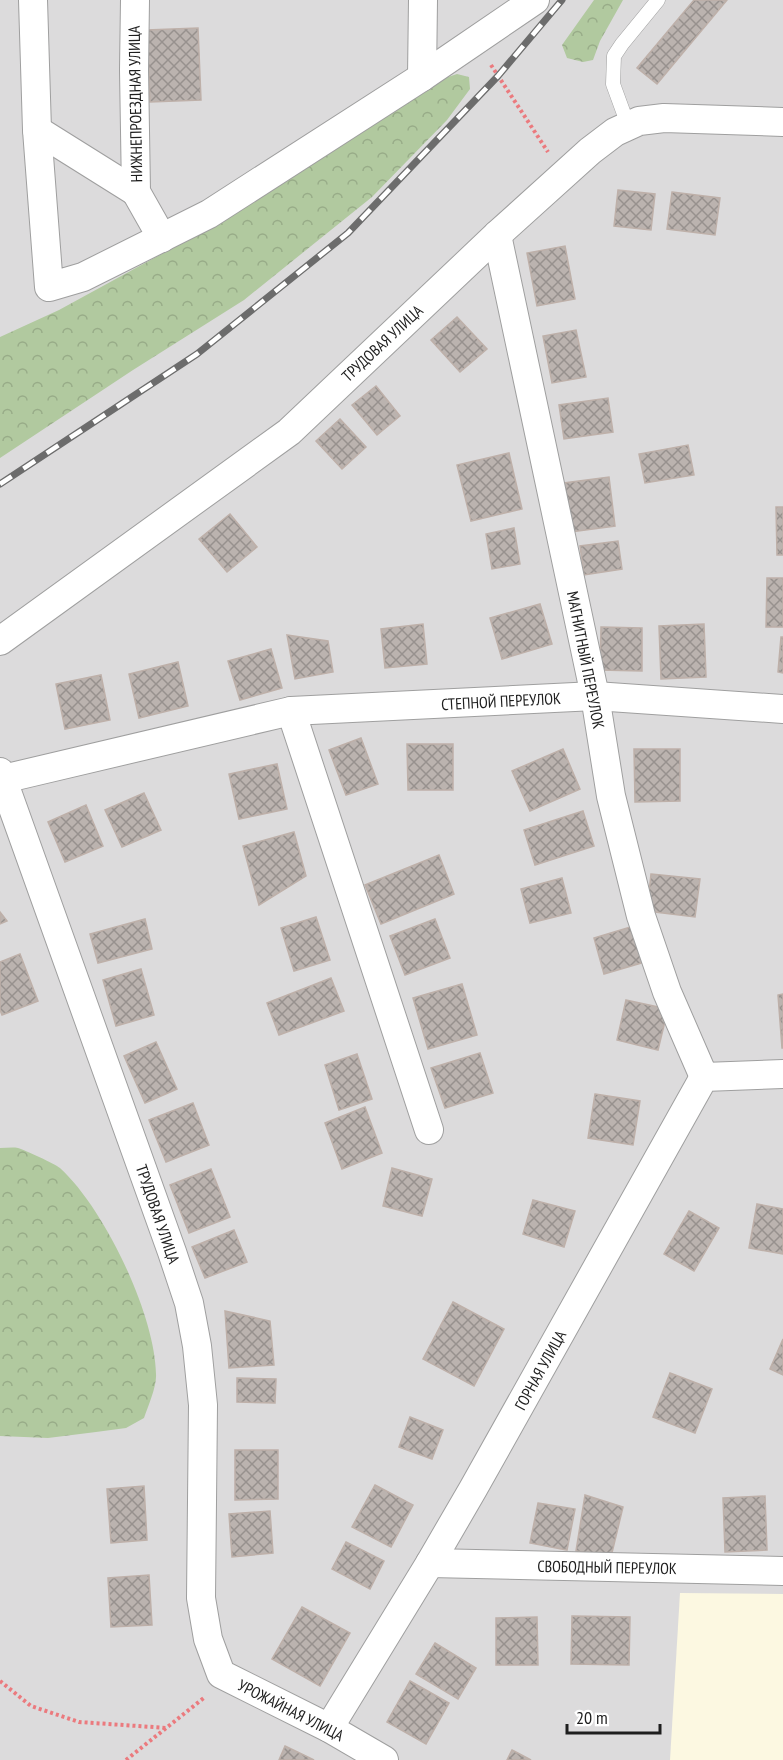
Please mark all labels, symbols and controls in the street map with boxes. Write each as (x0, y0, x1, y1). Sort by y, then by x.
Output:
street label: НИЖНЕПРОЕЗДНАЯ УЛИЦА (124, 25, 146, 182)
street label: ТРУДОВАЯ УЛИЦА (337, 300, 427, 386)
street label: МАГНИТНЫЙ ПЕРЕУЛОК (563, 590, 609, 731)
street label: СТЕПНОЙ ПЕРЕУЛОК (441, 688, 562, 714)
street label: ТРУДОВАЯ УЛИЦА (132, 1162, 184, 1267)
street label: ГОРНАЯ УЛИЦА (510, 1326, 570, 1413)
street label: СВОБОДНЫЙ ПЕРЕУЛОК (537, 1556, 677, 1578)
street label: УРОЖАЙНАЯ УЛИЦА (235, 1675, 348, 1745)
scale bar (567, 1697, 660, 1735)
text: 20 m (576, 1706, 608, 1729)

